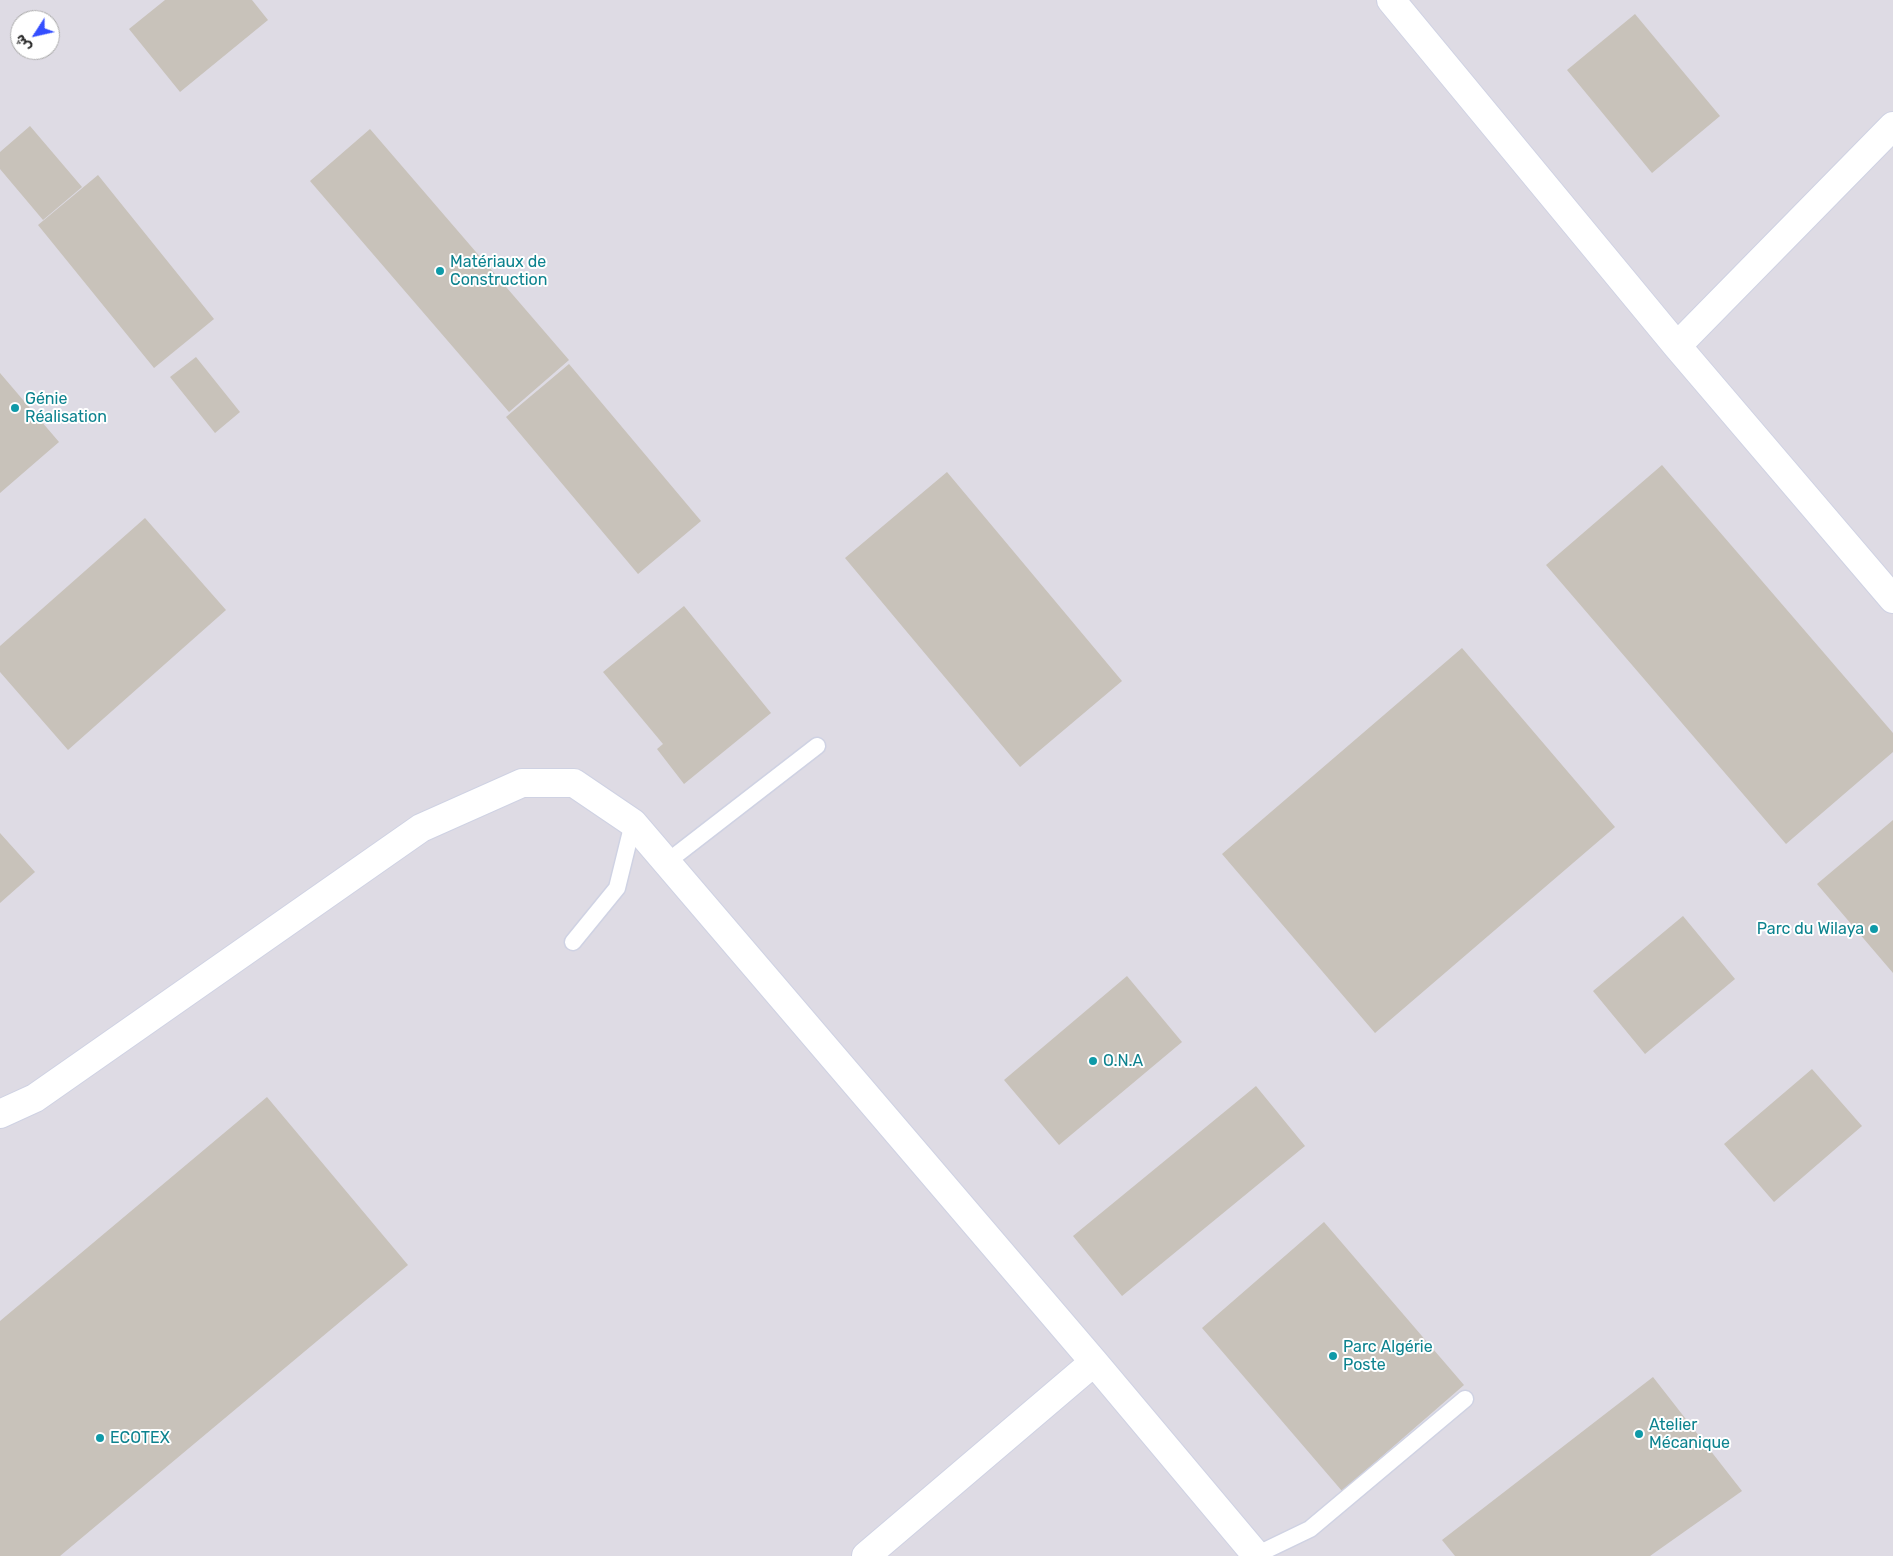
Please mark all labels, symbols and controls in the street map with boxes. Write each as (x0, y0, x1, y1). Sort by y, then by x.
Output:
north arrow (10, 10, 60, 60)
text: ش (11, 31, 35, 55)
place label: Matériaux de Construction (450, 252, 547, 290)
marker: Matériaux de Construction (434, 265, 446, 277)
place label: Génie Réalisation (25, 389, 107, 427)
marker: Génie Réalisation (9, 402, 21, 414)
place label: Parc du Wilaya (1757, 919, 1864, 939)
marker: Parc du Wilaya (1868, 923, 1880, 935)
place label: O.N.A (1103, 1051, 1143, 1071)
marker: O.N.A (1087, 1055, 1099, 1067)
place label: Parc Algérie Poste (1343, 1337, 1433, 1375)
marker: Parc Algérie Poste (1327, 1350, 1339, 1362)
place label: Atelier Mécanique (1649, 1415, 1730, 1453)
place label: ECOTEX (110, 1428, 170, 1448)
marker: Atelier Mécanique (1633, 1428, 1645, 1440)
marker: ECOTEX (94, 1432, 106, 1444)

